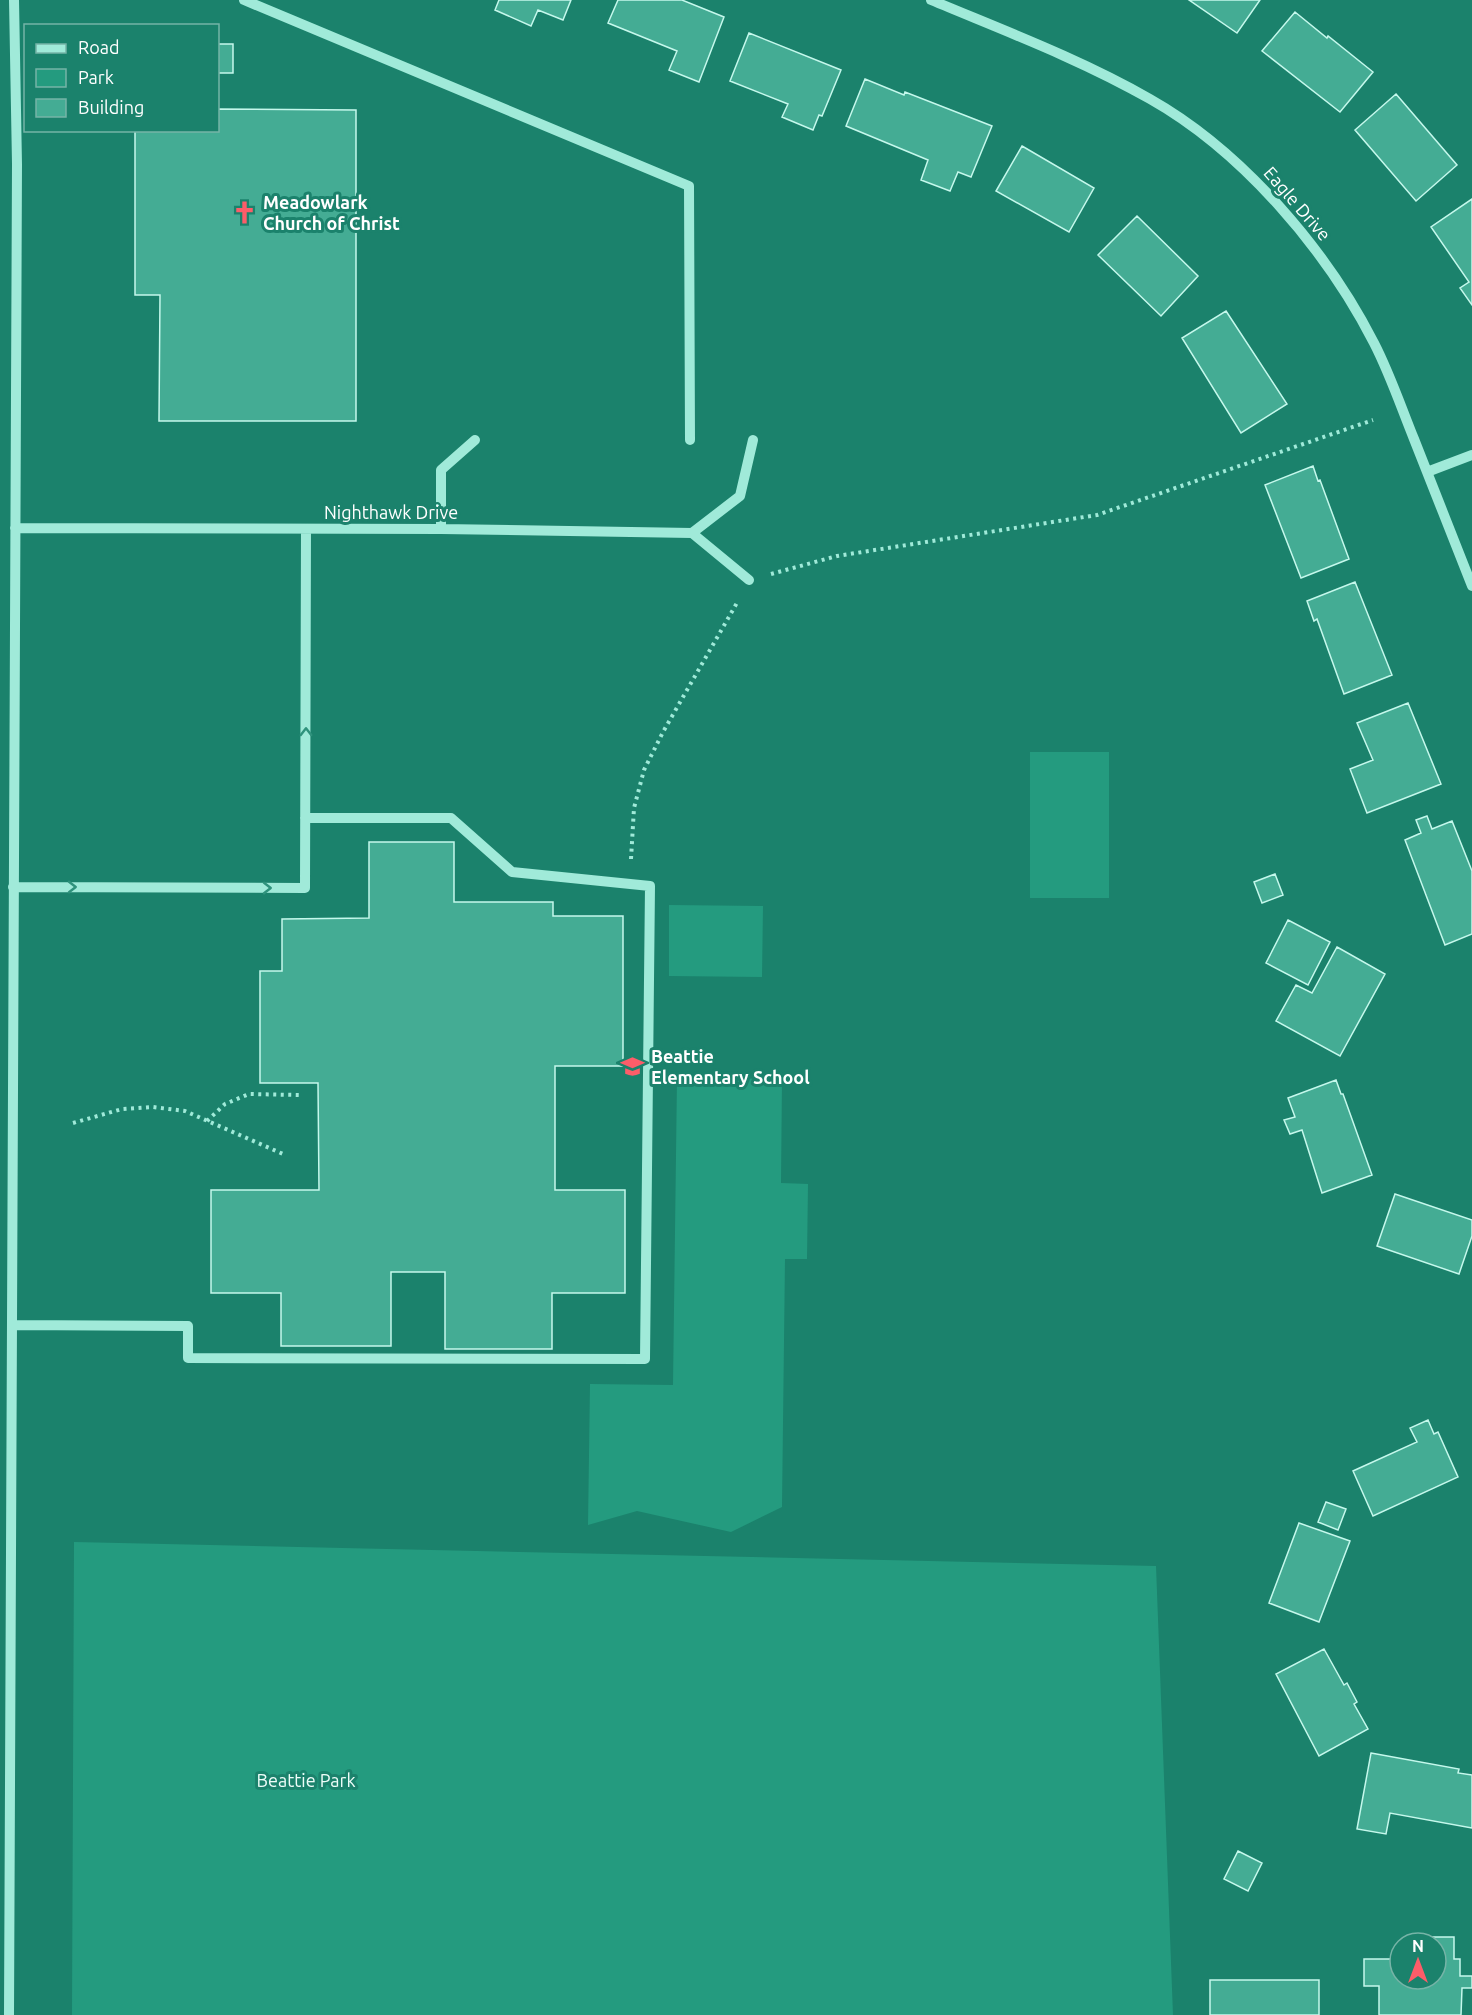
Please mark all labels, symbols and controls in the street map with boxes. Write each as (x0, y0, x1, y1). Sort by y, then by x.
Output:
legend (24, 24, 219, 132)
text: Road (78, 37, 120, 57)
text: Park (78, 67, 114, 87)
text: Building (78, 97, 144, 117)
street label: Eagle Drive (1260, 162, 1335, 244)
place label: Meadowlark Church of Christ (263, 192, 400, 233)
church icon: Meadowlark Church of Christ (232, 200, 258, 226)
street label: Nighthawk Drive (324, 502, 458, 522)
one-way arrow (300, 727, 312, 736)
one-way arrow (67, 881, 76, 893)
one-way arrow (262, 881, 271, 894)
place label: Beattie Elementary School (651, 1046, 810, 1087)
school or university icon: Beattie Elementary School (620, 1054, 646, 1080)
park label: Beattie Park (257, 1770, 355, 1790)
north arrow (1388, 1931, 1448, 1991)
text: N (1412, 1937, 1424, 1955)

